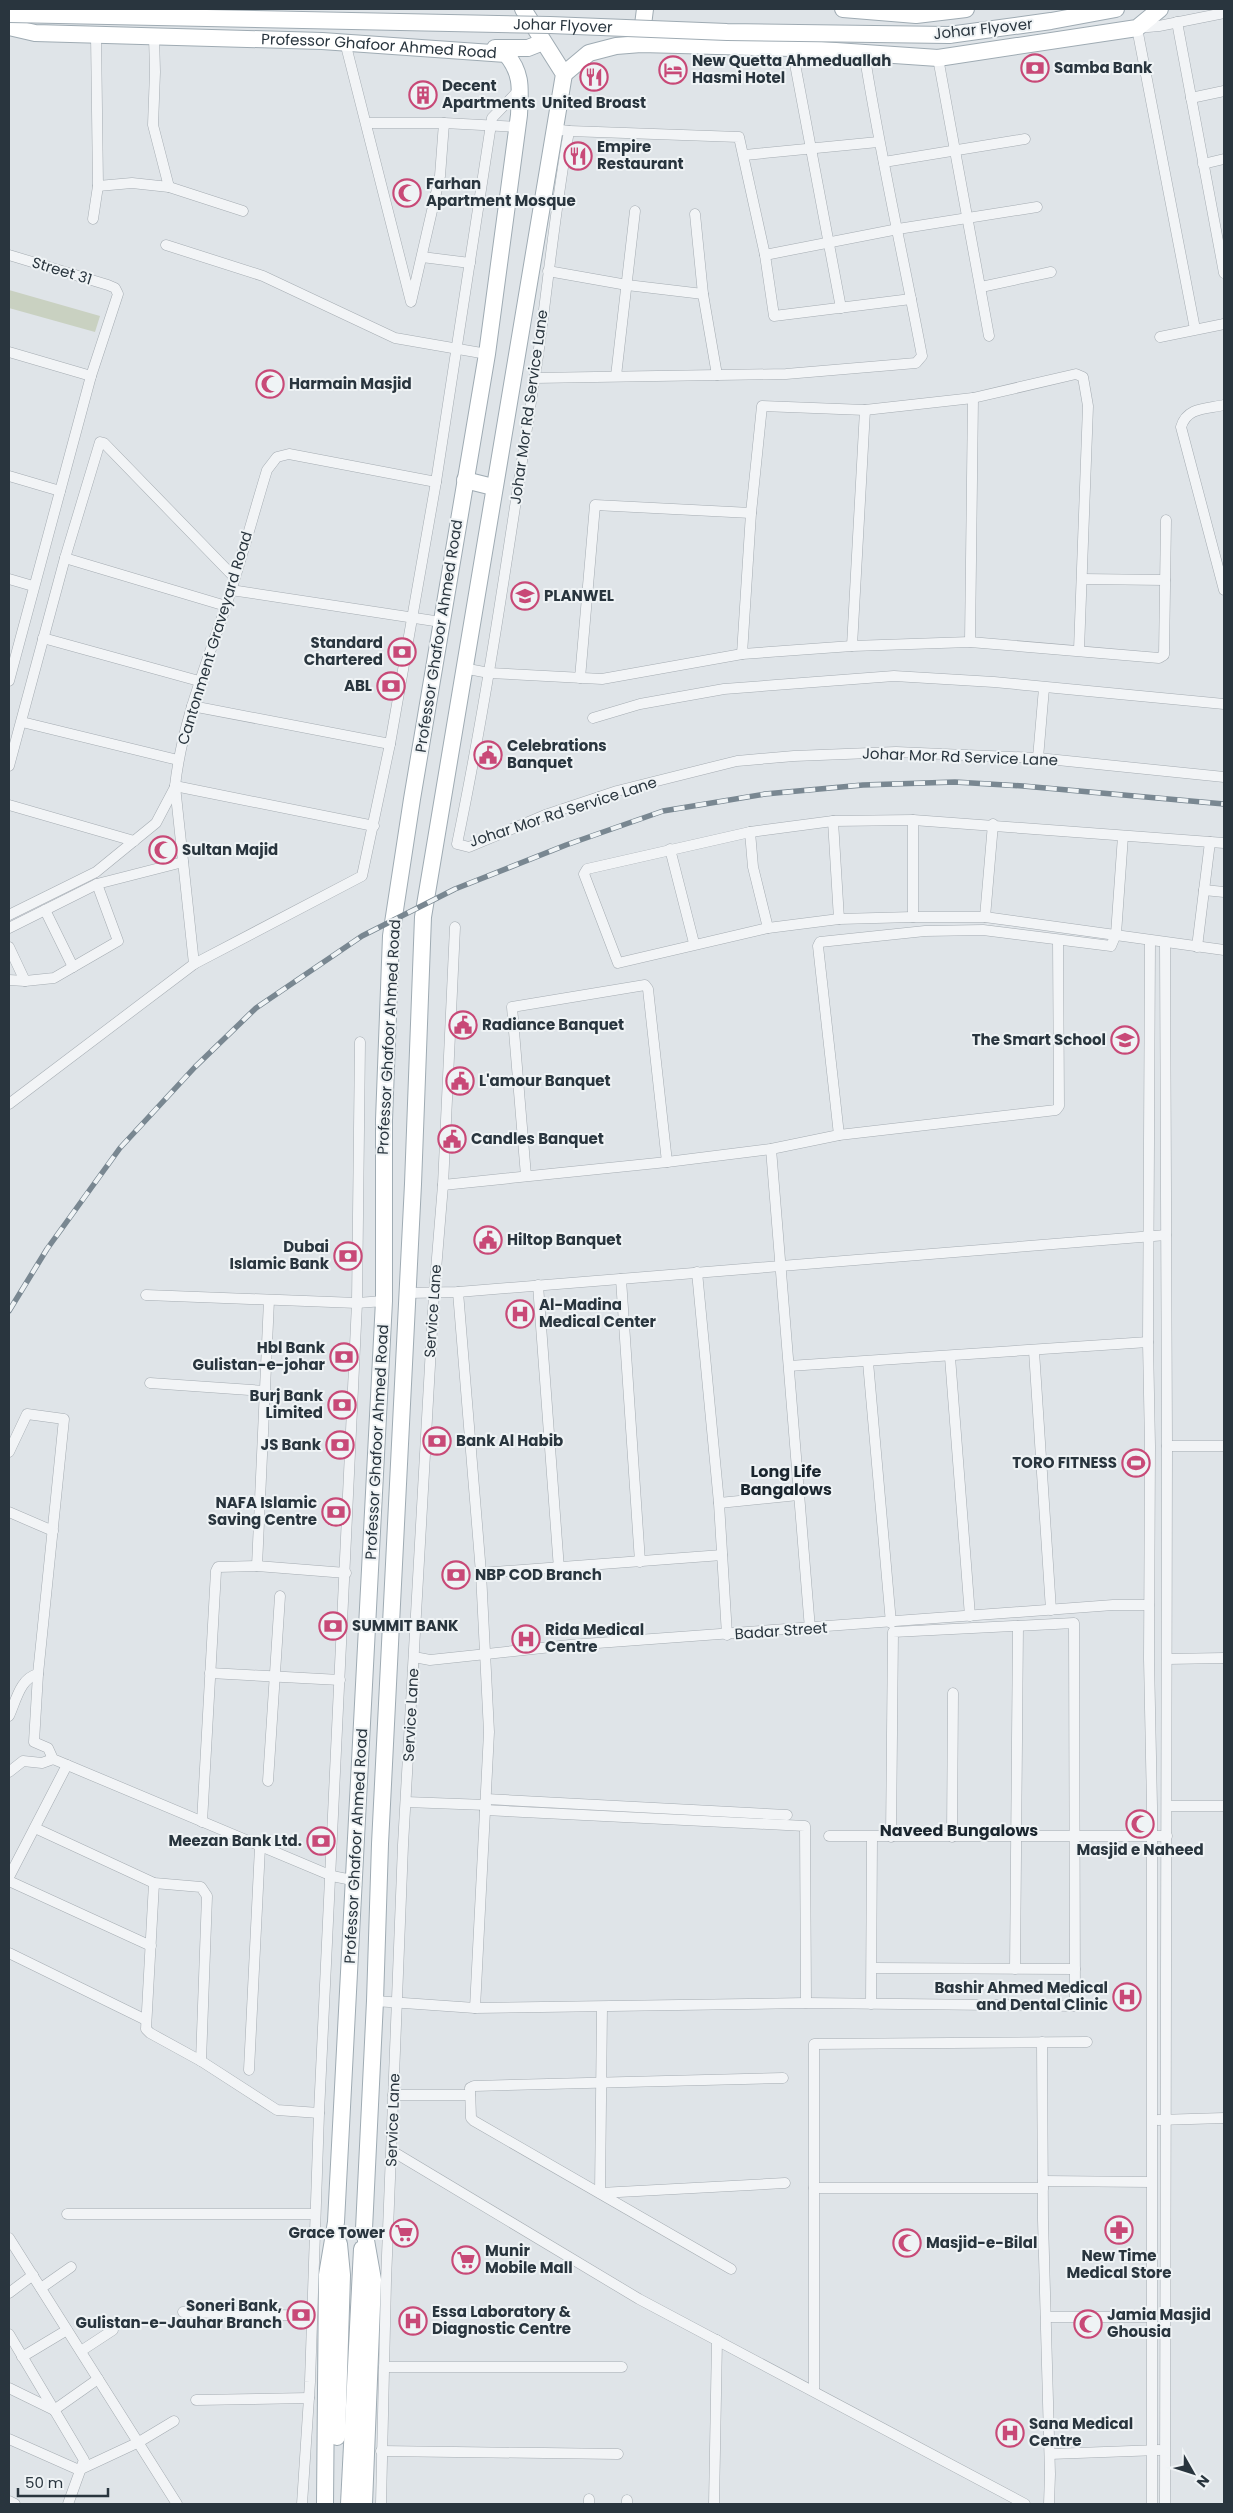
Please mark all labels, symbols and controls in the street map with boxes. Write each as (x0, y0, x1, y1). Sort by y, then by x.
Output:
street label: Johar Flyover (513, 13, 613, 37)
street label: Johar Flyover (932, 13, 1034, 44)
street label: Professor Ghafoor Ahmed Road (261, 28, 498, 63)
place label: New Quetta Ahmeduallah Hasmi Hotel (692, 50, 891, 88)
bank icon: Samba Bank (1020, 53, 1050, 83)
hotel icon: New Quetta Ahmeduallah Hasmi Hotel (658, 55, 688, 85)
place label: Samba Bank (1054, 57, 1153, 78)
restaurant icon: United Broast (579, 62, 609, 92)
place label: Decent Apartments (442, 75, 536, 113)
building icon: Decent Apartments (408, 80, 438, 110)
place label: United Broast (542, 92, 646, 113)
place label: Empire Restaurant (597, 136, 684, 174)
restaurant icon: Empire Restaurant (563, 141, 593, 171)
place label: Farhan Apartment Mosque (426, 173, 576, 211)
mosque icon: Farhan Apartment Mosque (392, 178, 422, 208)
street label: Street 31 (30, 251, 95, 290)
street label: Johar Mor Rd Service Lane (504, 308, 553, 505)
mosque icon: Harmain Masjid (255, 369, 285, 399)
place label: Harmain Masjid (289, 373, 412, 394)
street label: Professor Ghafoor Ahmed Road (410, 518, 467, 754)
street label: Cantonment Graveyard Road (172, 529, 257, 747)
school or university icon: PLANWEL (510, 581, 540, 611)
place label: PLANWEL (544, 585, 614, 606)
place label: Standard Chartered (304, 632, 383, 670)
bank icon: Standard Chartered (387, 637, 417, 667)
bank icon: ABL (376, 671, 406, 701)
place label: ABL (344, 675, 372, 696)
place label: Celebrations Banquet (507, 735, 607, 773)
public building icon: Celebrations Banquet (473, 740, 503, 770)
street label: Johar Mor Rd Service Lane (862, 743, 1058, 770)
street label: Johar Mor Rd Service Lane (466, 771, 659, 852)
mosque icon: Sultan Majid (148, 835, 178, 865)
place label: Sultan Majid (182, 839, 278, 860)
street label: Professor Ghafoor Ahmed Road (372, 919, 405, 1155)
public building icon: Radiance Banquet (448, 1010, 478, 1040)
place label: Radiance Banquet (482, 1014, 624, 1035)
school or university icon: The Smart School (1110, 1025, 1140, 1055)
place label: The Smart School (972, 1029, 1106, 1050)
public building icon: L'amour Banquet (445, 1066, 475, 1096)
place label: L'amour Banquet (479, 1070, 611, 1091)
public building icon: Candles Banquet (437, 1124, 467, 1154)
place label: Candles Banquet (471, 1128, 604, 1149)
public building icon: Hiltop Banquet (473, 1225, 503, 1255)
place label: Hiltop Banquet (507, 1229, 622, 1250)
place label: Dubai Islamic Bank (230, 1236, 330, 1274)
bank icon: Dubai Islamic Bank (333, 1241, 363, 1271)
street label: Service Lane (419, 1263, 446, 1358)
place label: Al-Madina Medical Center (539, 1294, 657, 1332)
hospital icon: Al-Madina Medical Center (505, 1299, 535, 1329)
street label: Professor Ghafoor Ahmed Road (360, 1324, 393, 1560)
place label: Hbl Bank Gulistan-e-johar (193, 1337, 326, 1375)
bank icon: Hbl Bank Gulistan-e-johar (329, 1342, 359, 1372)
place label: Burj Bank Limited (250, 1385, 324, 1423)
bank icon: Burj Bank Limited (327, 1390, 357, 1420)
bank icon: Bank Al Habib (422, 1426, 452, 1456)
bank icon: JS Bank (325, 1430, 355, 1460)
place label: Bank Al Habib (456, 1430, 563, 1451)
place label: JS Bank (260, 1434, 322, 1455)
sports icon: TORO FITNESS (1121, 1448, 1151, 1478)
place label: TORO FITNESS (1012, 1452, 1117, 1473)
district label: Long Life Bangalows (740, 1460, 832, 1501)
place label: NAFA Islamic Saving Centre (208, 1492, 317, 1530)
bank icon: NAFA Islamic Saving Centre (321, 1497, 351, 1527)
bank icon: NBP COD Branch (441, 1560, 471, 1590)
place label: NBP COD Branch (475, 1564, 602, 1585)
bank icon: SUMMIT BANK (318, 1611, 348, 1641)
place label: SUMMIT BANK (352, 1615, 459, 1636)
street label: Badar Street (734, 1617, 828, 1644)
place label: Rida Medical Centre (545, 1619, 644, 1657)
hospital icon: Rida Medical Centre (511, 1624, 541, 1654)
street label: Service Lane (398, 1668, 423, 1762)
street label: Professor Ghafoor Ahmed Road (339, 1728, 372, 1964)
mosque icon: Masjid e Naheed (1125, 1809, 1155, 1839)
district label: Naveed Bungalows (880, 1819, 1038, 1842)
bank icon: Meezan Bank Ltd. (306, 1826, 336, 1856)
place label: Meezan Bank Ltd. (169, 1830, 302, 1851)
place label: Masjid e Naheed (1076, 1839, 1204, 1860)
place label: Bashir Ahmed Medical and Dental Clinic (934, 1977, 1108, 2015)
hospital icon: Bashir Ahmed Medical and Dental Clinic (1112, 1982, 1142, 2012)
street label: Service Lane (380, 2073, 405, 2167)
pharmacy icon: New Time Medical Store (1104, 2215, 1134, 2245)
supermarket icon: Grace Tower (389, 2218, 419, 2248)
place label: Grace Tower (288, 2222, 386, 2243)
mosque icon: Masjid-e-Bilal (892, 2228, 922, 2258)
place label: Masjid-e-Bilal (926, 2232, 1037, 2253)
place label: Munir Mobile Mall (485, 2240, 573, 2278)
supermarket icon: Munir Mobile Mall (451, 2245, 481, 2275)
place label: New Time Medical Store (1066, 2245, 1172, 2283)
place label: Soneri Bank, Gulistan-e-Jauhar Branch (76, 2295, 282, 2333)
bank icon: Soneri Bank, Gulistan-e-Jauhar Branch (286, 2300, 316, 2330)
place label: Essa Laboratory & Diagnostic Centre (432, 2301, 571, 2339)
place label: Jamia Masjid Ghousia (1107, 2304, 1211, 2342)
hospital icon: Essa Laboratory & Diagnostic Centre (398, 2306, 428, 2336)
mosque icon: Jamia Masjid Ghousia (1073, 2309, 1103, 2339)
place label: Sana Medical Centre (1029, 2413, 1133, 2451)
hospital icon: Sana Medical Centre (995, 2418, 1025, 2448)
north arrow (1168, 2448, 1218, 2498)
scale bar (18, 2466, 108, 2498)
text: N (1192, 2471, 1214, 2492)
text: 50 m (25, 2472, 63, 2493)

